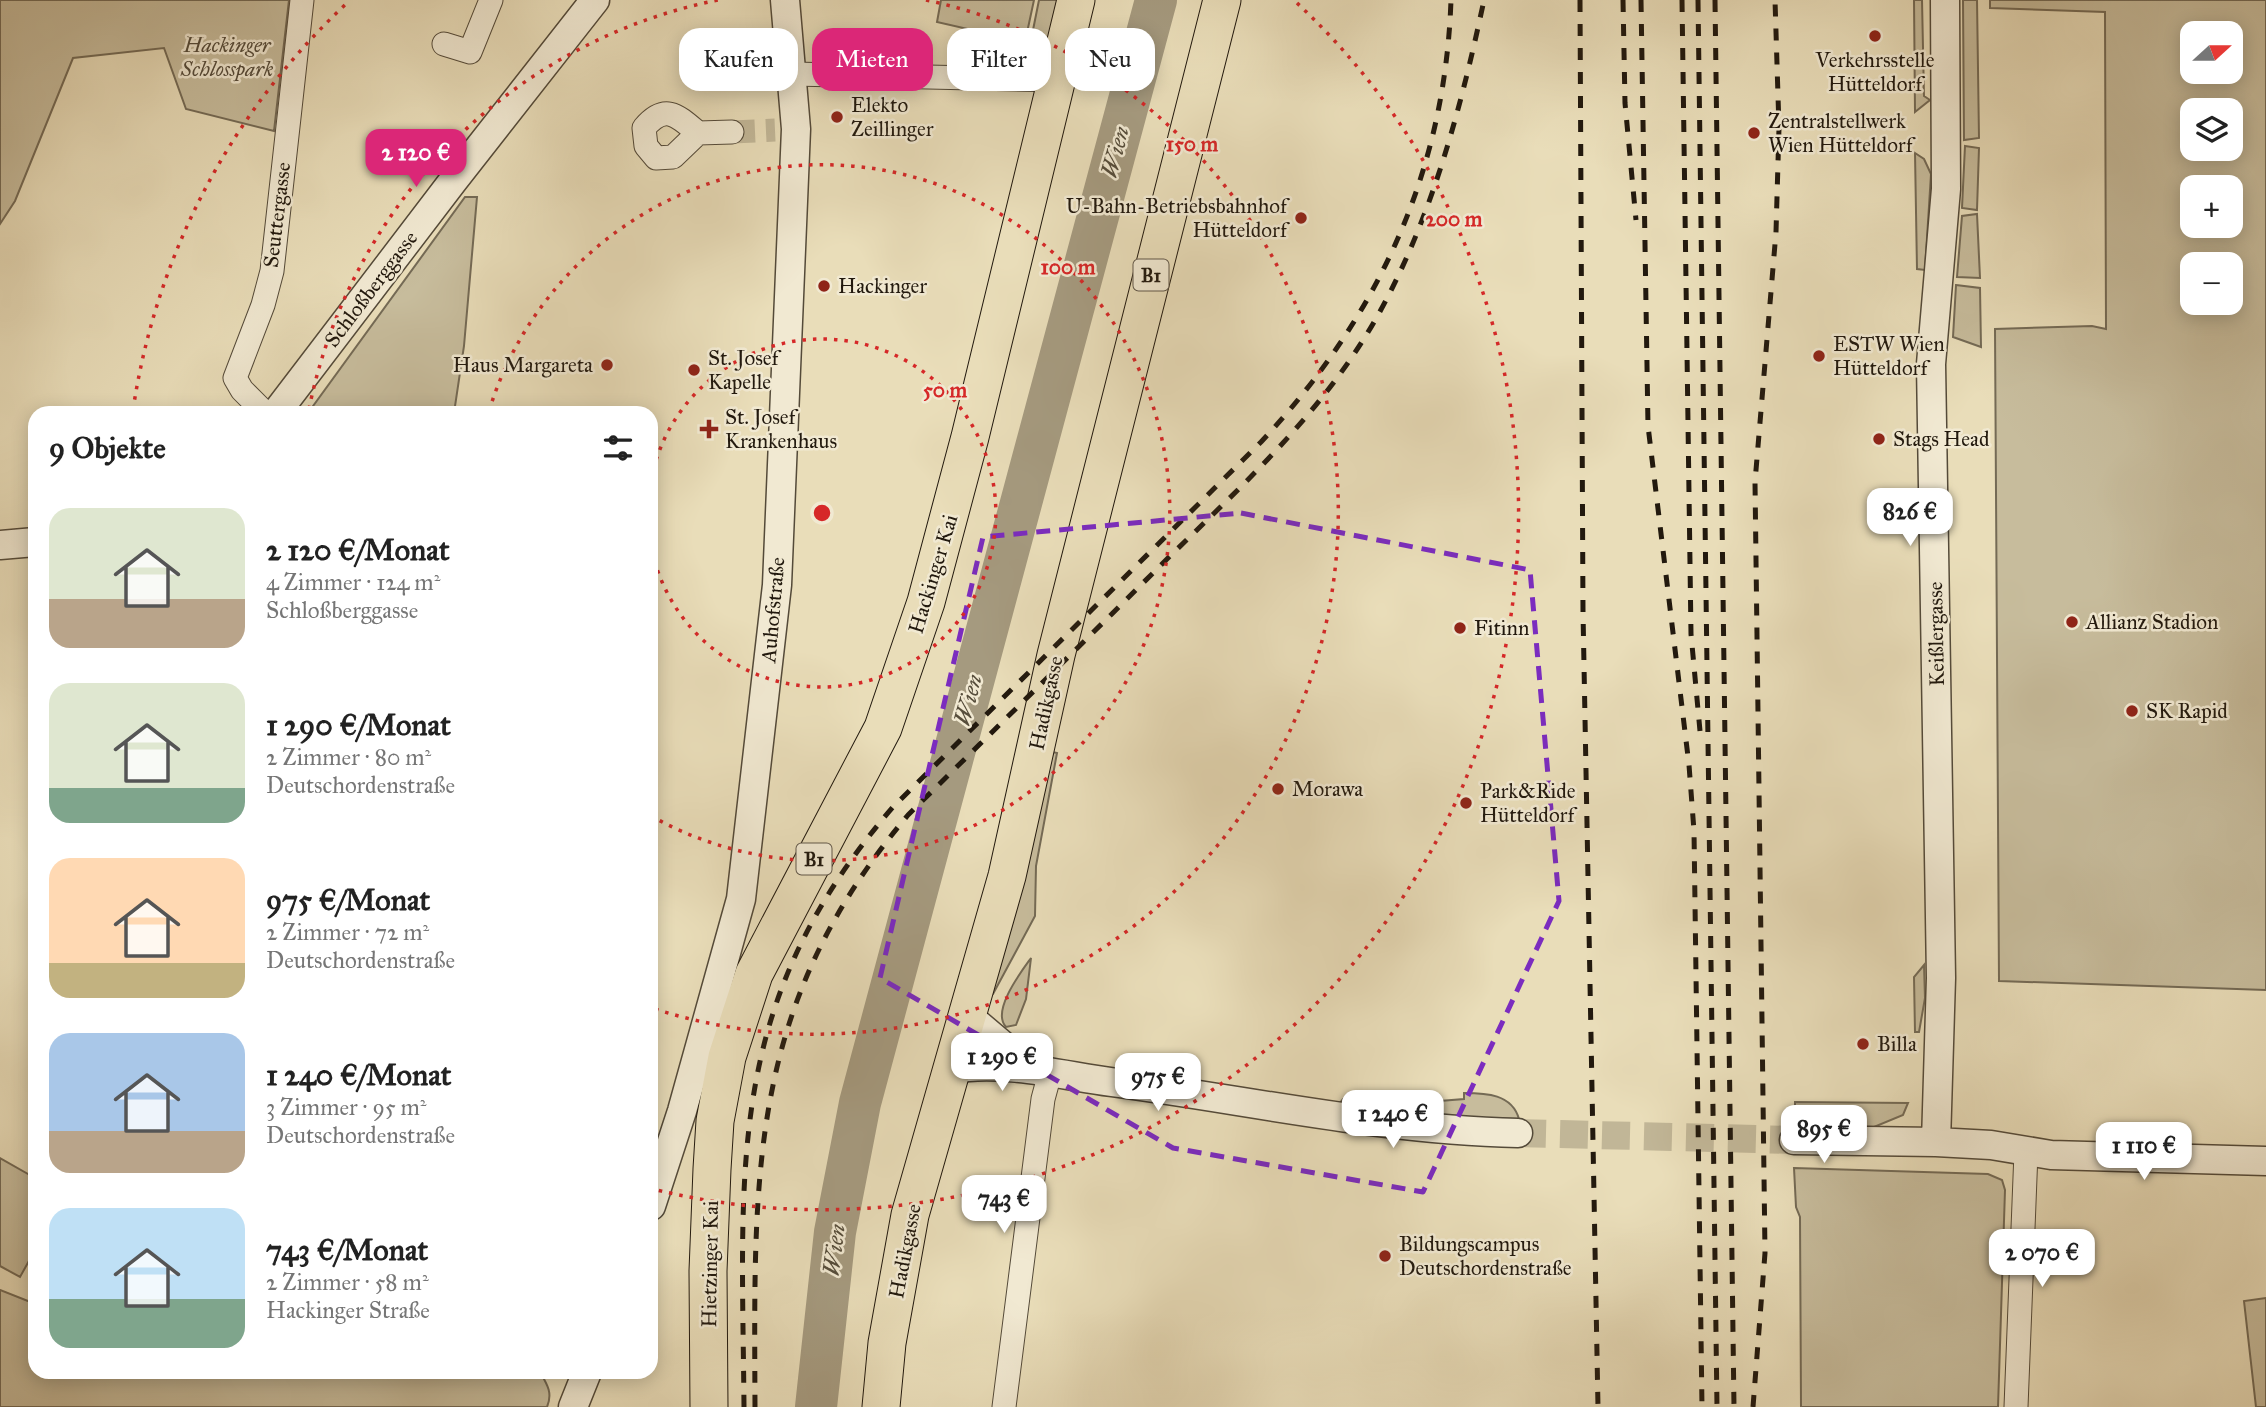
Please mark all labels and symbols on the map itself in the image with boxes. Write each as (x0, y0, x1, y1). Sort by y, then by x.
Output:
north arrow (2180, 21, 2244, 84)
marker: Verkehrsstelle Hütteldorf (1867, 28, 1883, 44)
park label: Hackinger Schlosspark (180, 32, 274, 82)
place label: Verkehrsstelle Hütteldorf (1815, 47, 1935, 97)
place label: Elekto Zeillinger (851, 92, 934, 142)
place label: Zentralstellwerk Wien Hütteldorf (1768, 108, 1916, 158)
marker: Elekto Zeillinger (829, 109, 845, 125)
water label: Wien (1095, 123, 1135, 181)
marker: Zentralstellwerk Wien Hütteldorf (1746, 125, 1762, 141)
pin: 2 120 € (351, 130, 481, 189)
text: 150 m (1166, 131, 1218, 157)
street label: Seuttergasse (258, 160, 296, 269)
place label: U-Bahn-Betriebsbahnhof Hütteldorf (1066, 193, 1290, 243)
text: 200 m (1426, 206, 1483, 232)
marker: U-Bahn-Betriebsbahnhof Hütteldorf (1293, 210, 1309, 226)
street label: Schloßberggasse (319, 225, 423, 352)
text: 100 m (1041, 254, 1096, 280)
road number: B1 (1134, 260, 1168, 290)
place label: Hackinger (838, 273, 927, 299)
marker: Hackinger (816, 278, 832, 294)
place label: ESTW Wien Hütteldorf (1833, 331, 1945, 381)
place label: St. Josef Kapelle (708, 345, 782, 395)
marker: ESTW Wien Hütteldorf (1811, 348, 1827, 364)
place label: Haus Margareta (453, 352, 593, 378)
marker: Haus Margareta (599, 357, 615, 373)
marker: St. Josef Kapelle (686, 362, 702, 378)
text: 50 m (923, 377, 967, 403)
place label: St. Josef Krankenhaus (725, 404, 837, 454)
marker: St. Josef Krankenhaus (699, 419, 719, 439)
place label: Stags Head (1893, 426, 1990, 452)
marker: Stags Head (1871, 431, 1887, 447)
pin: 826 € (1861, 489, 1959, 548)
centre of rings (810, 501, 834, 525)
street label: Hackinger Kai (903, 511, 964, 637)
street label: Auhofstraße (755, 556, 791, 665)
street label: Keißlergasse (1922, 581, 1950, 687)
place label: Allianz Stadion (2085, 609, 2218, 635)
marker: Allianz Stadion (2064, 614, 2080, 630)
place label: Fitinn (1474, 615, 1529, 641)
marker: Fitinn (1452, 620, 1468, 636)
street label: Hadikgasse (1023, 653, 1069, 753)
water label: Wien (948, 671, 988, 729)
place label: SK Rapid (2146, 698, 2228, 724)
marker: SK Rapid (2124, 703, 2140, 719)
place label: Morawa (1292, 776, 1363, 802)
place label: Park&Ride Hütteldorf (1480, 778, 1577, 828)
marker: Morawa (1270, 781, 1286, 797)
marker: Park&Ride Hütteldorf (1458, 795, 1474, 811)
road number: B1 (796, 844, 832, 874)
place label: Billa (1877, 1031, 1917, 1057)
pin: 1 290 € (937, 1034, 1067, 1093)
marker: Billa (1855, 1036, 1871, 1052)
pin: 975 € (1109, 1054, 1207, 1113)
pin: 1 240 € (1328, 1090, 1458, 1150)
pin: 895 € (1775, 1106, 1873, 1165)
pin: 1 110 € (2079, 1122, 2209, 1182)
pin: 743 € (955, 1176, 1053, 1235)
street label: Hietzinger Kai (696, 1200, 724, 1328)
street label: Hadikgasse (883, 1201, 927, 1301)
water label: Wien (817, 1222, 851, 1278)
pin: 2 070 € (1977, 1230, 2107, 1289)
place label: Bildungscampus Deutschordenstraße (1399, 1231, 1572, 1281)
marker: Bildungscampus Deutschordenstraße (1377, 1248, 1393, 1264)

